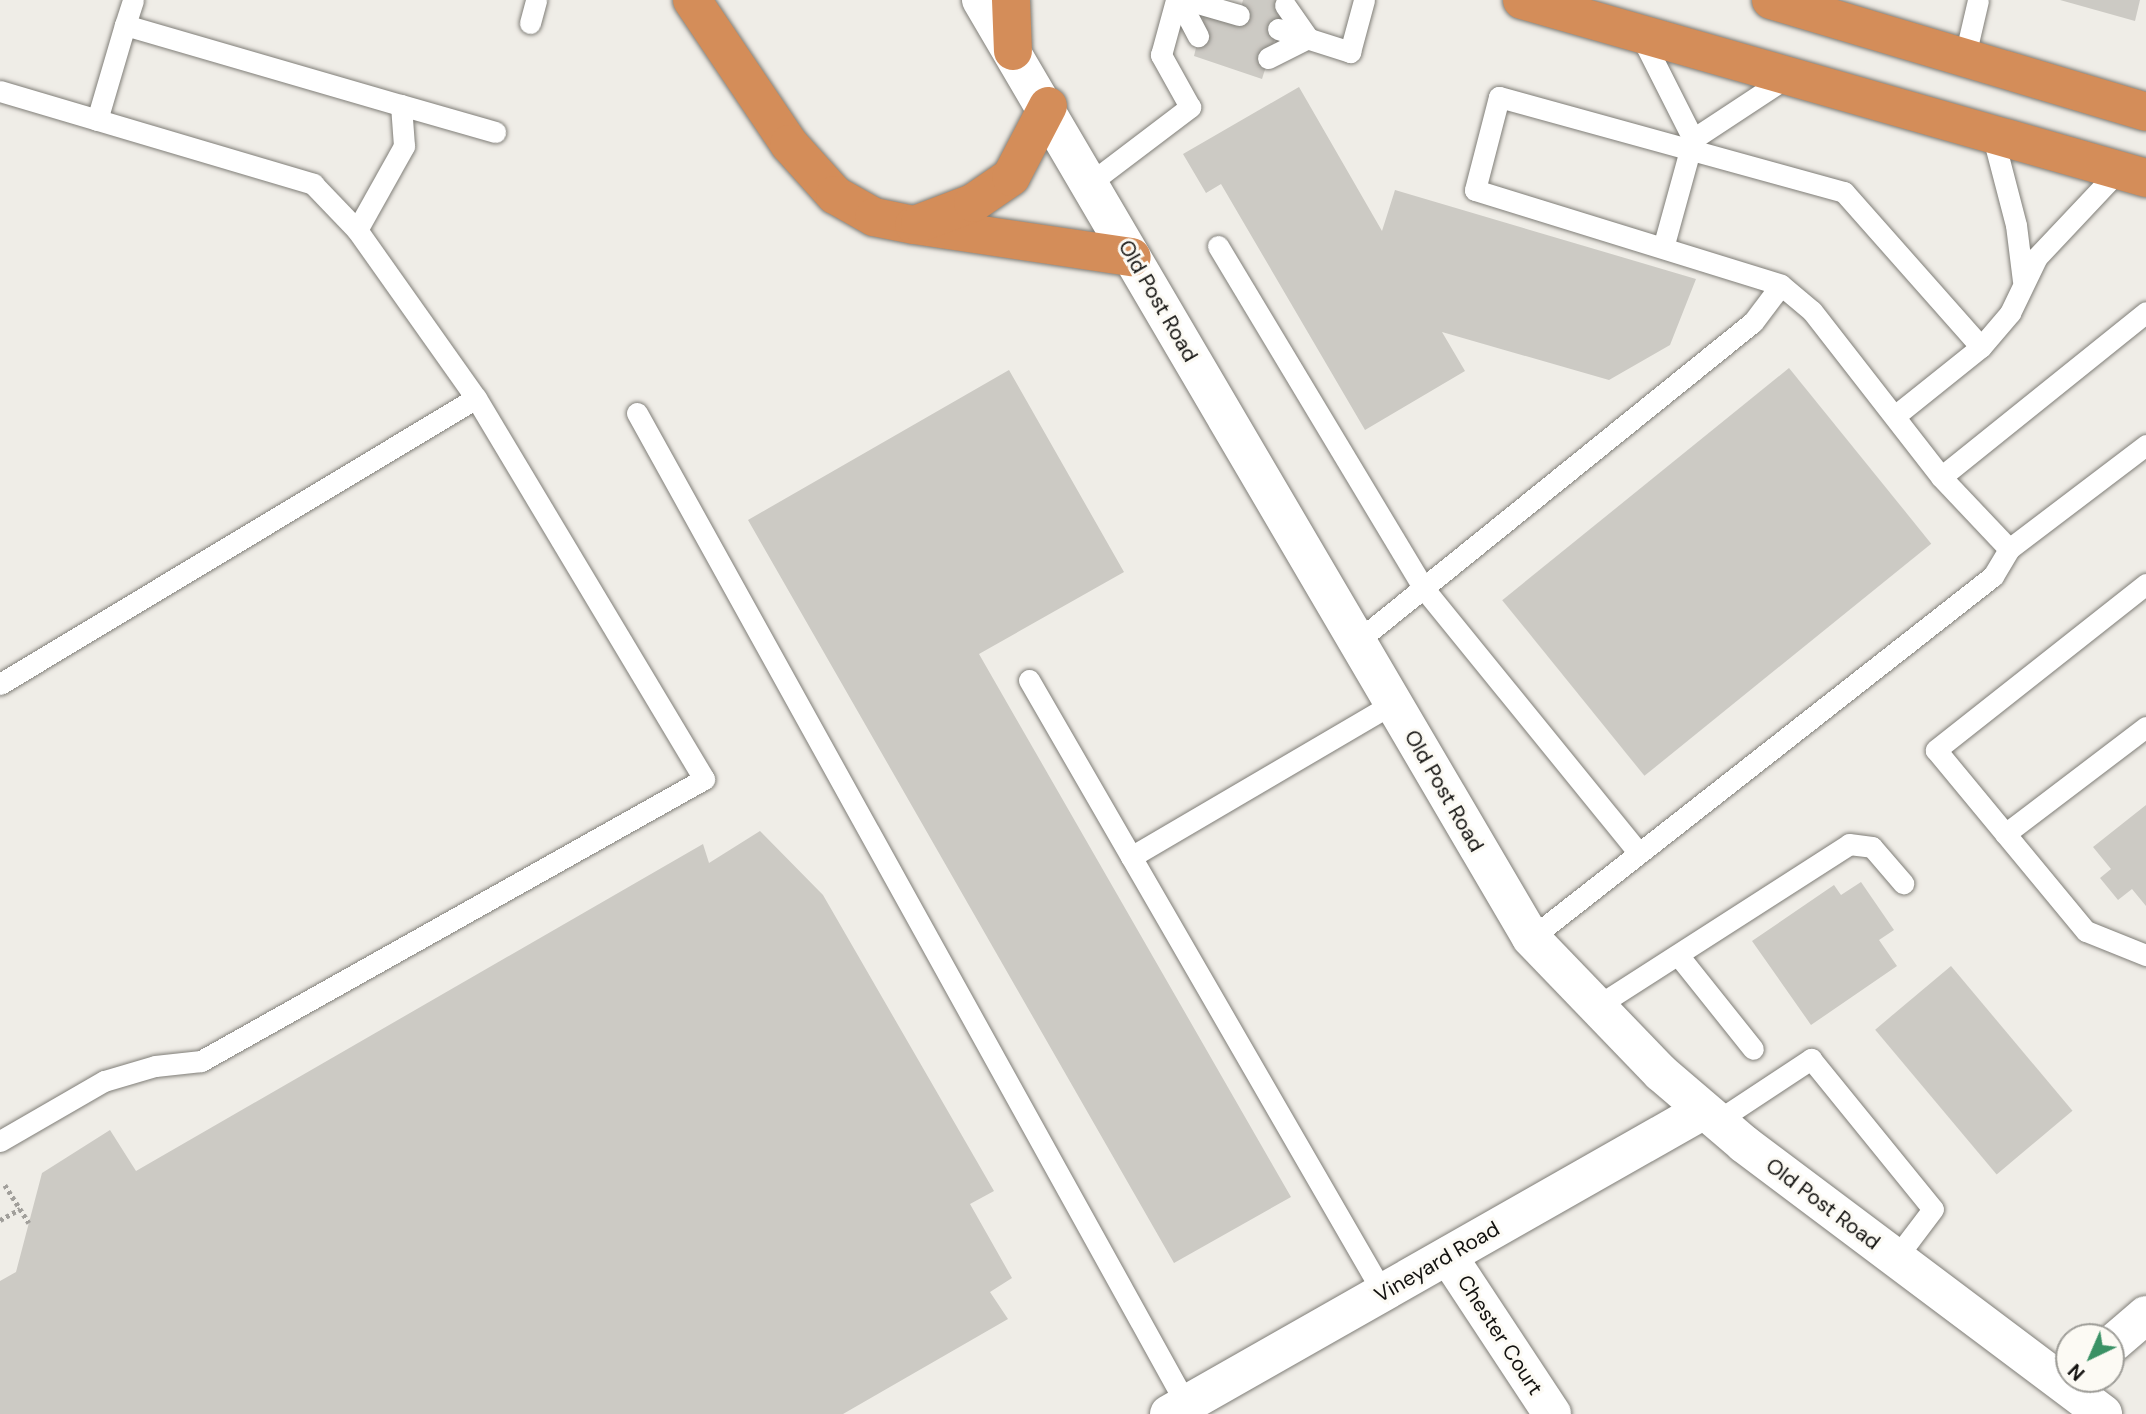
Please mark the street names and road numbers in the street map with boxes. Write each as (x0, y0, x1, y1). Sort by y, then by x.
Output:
street label: Old Post Road (1113, 236, 1203, 366)
street label: Old Post Road (1399, 726, 1489, 856)
street label: Old Post Road (1761, 1153, 1885, 1255)
street label: Vineyard Road (1370, 1216, 1504, 1308)
street label: Chester Court (1452, 1270, 1548, 1400)

